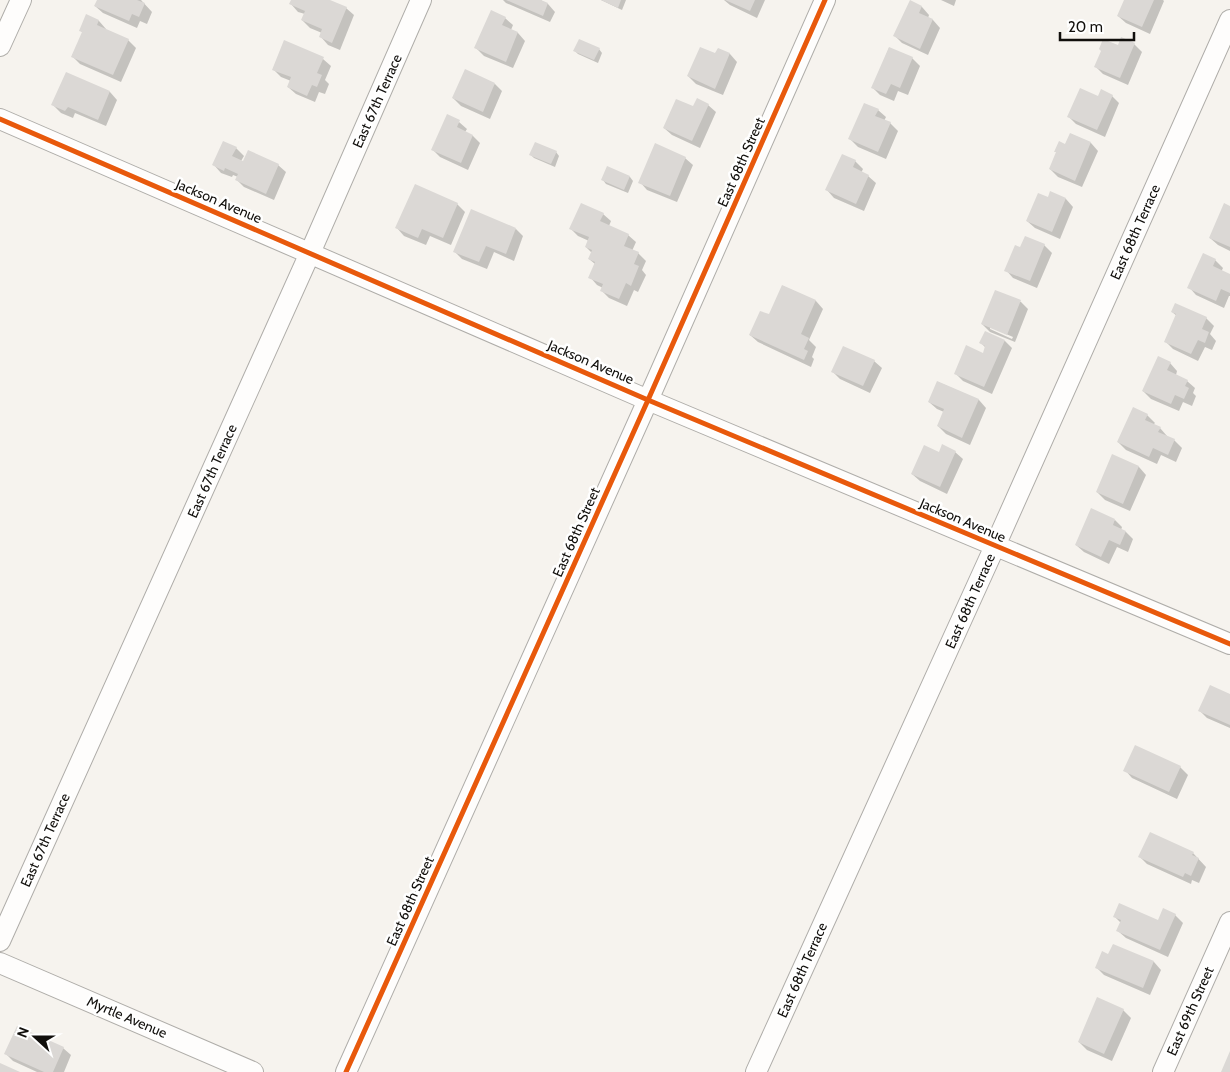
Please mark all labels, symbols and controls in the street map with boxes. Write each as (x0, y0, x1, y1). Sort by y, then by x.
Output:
scale bar (1060, 10, 1134, 42)
text: 20 m (1068, 18, 1103, 36)
street label: East 67th Terrace (348, 51, 406, 151)
street label: East 68th Street (713, 114, 769, 210)
street label: Jackson Avenue (172, 174, 265, 227)
street label: East 68th Terrace (1106, 182, 1164, 282)
street label: Jackson Avenue (544, 335, 637, 388)
street label: East 67th Terrace (183, 421, 241, 521)
street label: East 68th Street (548, 484, 604, 580)
street label: Jackson Avenue (916, 493, 1009, 546)
street label: East 68th Terrace (941, 551, 999, 651)
street label: East 67th Terrace (16, 790, 74, 890)
street label: East 68th Street (382, 853, 438, 949)
street label: East 68th Terrace (773, 920, 831, 1020)
street label: East 69th Street (1162, 963, 1218, 1058)
street label: Myrtle Avenue (84, 992, 170, 1042)
north arrow (10, 1012, 60, 1062)
text: N (13, 1024, 33, 1040)

